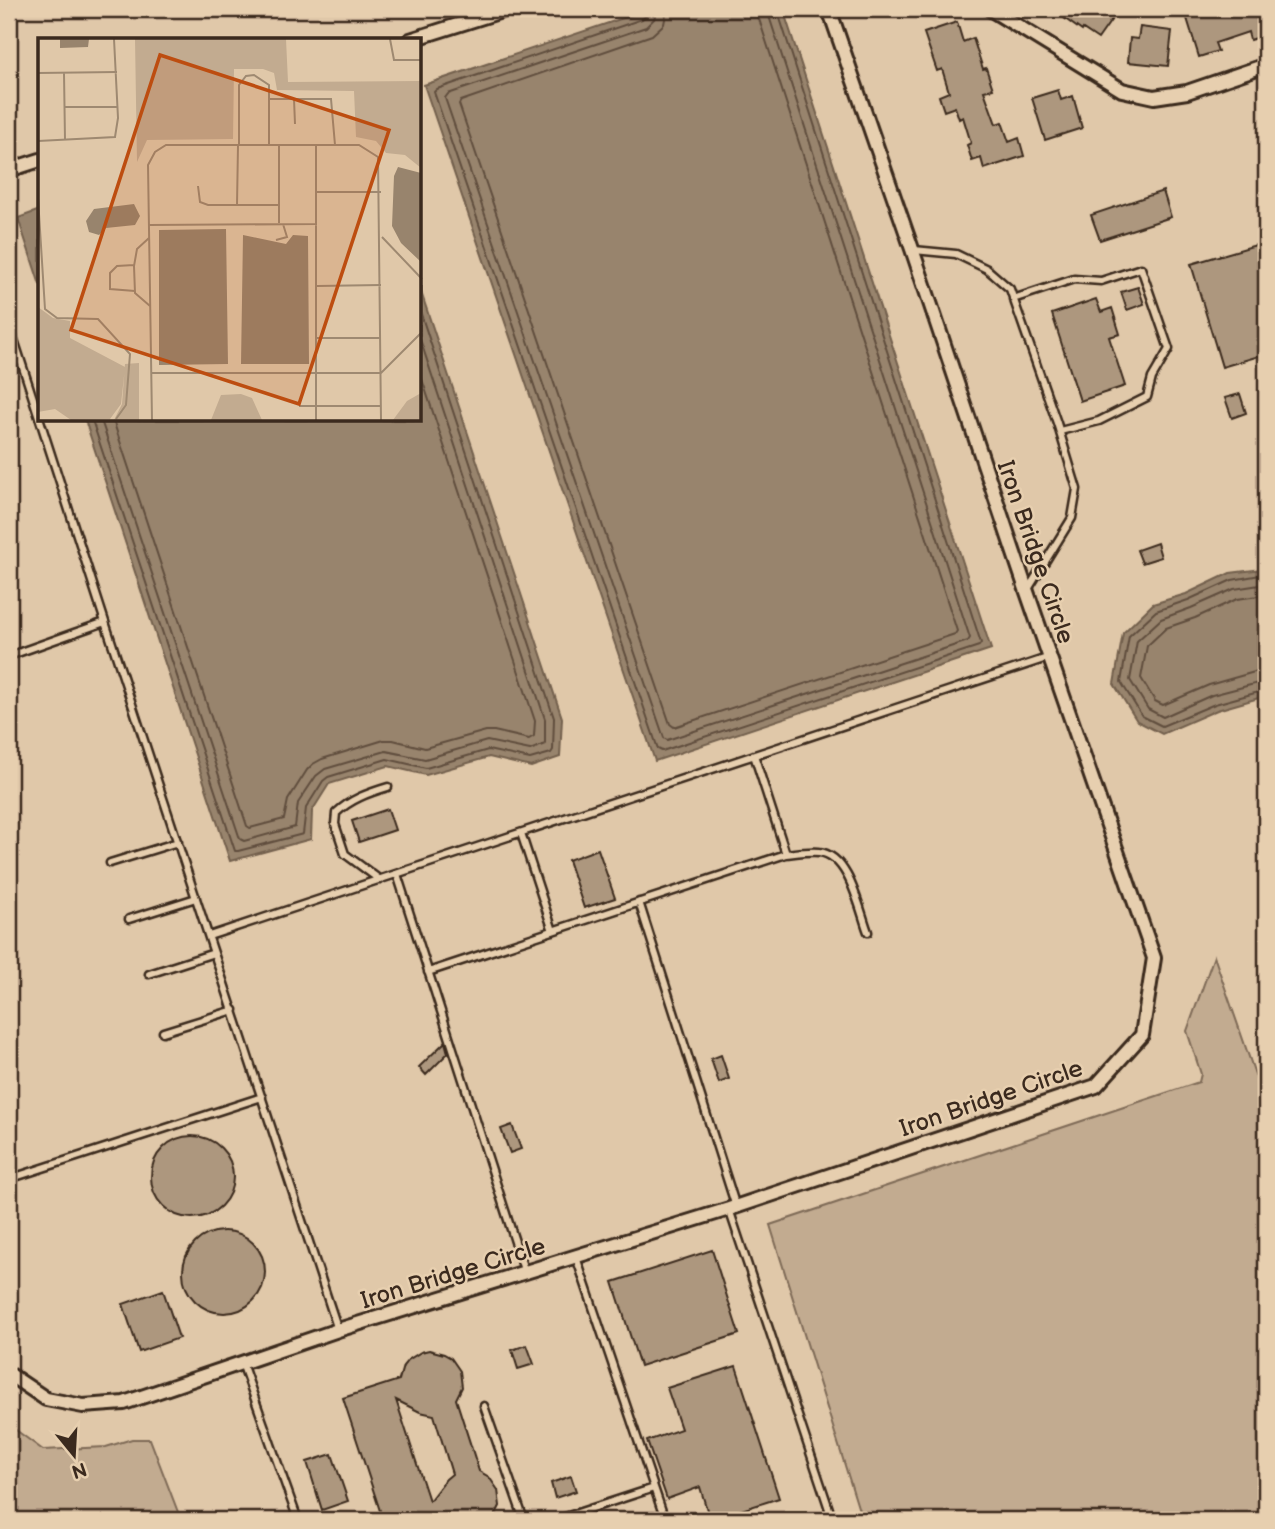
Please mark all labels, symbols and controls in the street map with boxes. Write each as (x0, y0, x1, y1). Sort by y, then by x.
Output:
inset map (38, 38, 422, 422)
street label: Iron Bridge Circle (991, 457, 1080, 647)
street label: Iron Bridge Circle (896, 1054, 1086, 1143)
street label: Iron Bridge Circle (357, 1232, 549, 1315)
north arrow (38, 1420, 108, 1490)
text: N (68, 1457, 89, 1483)

